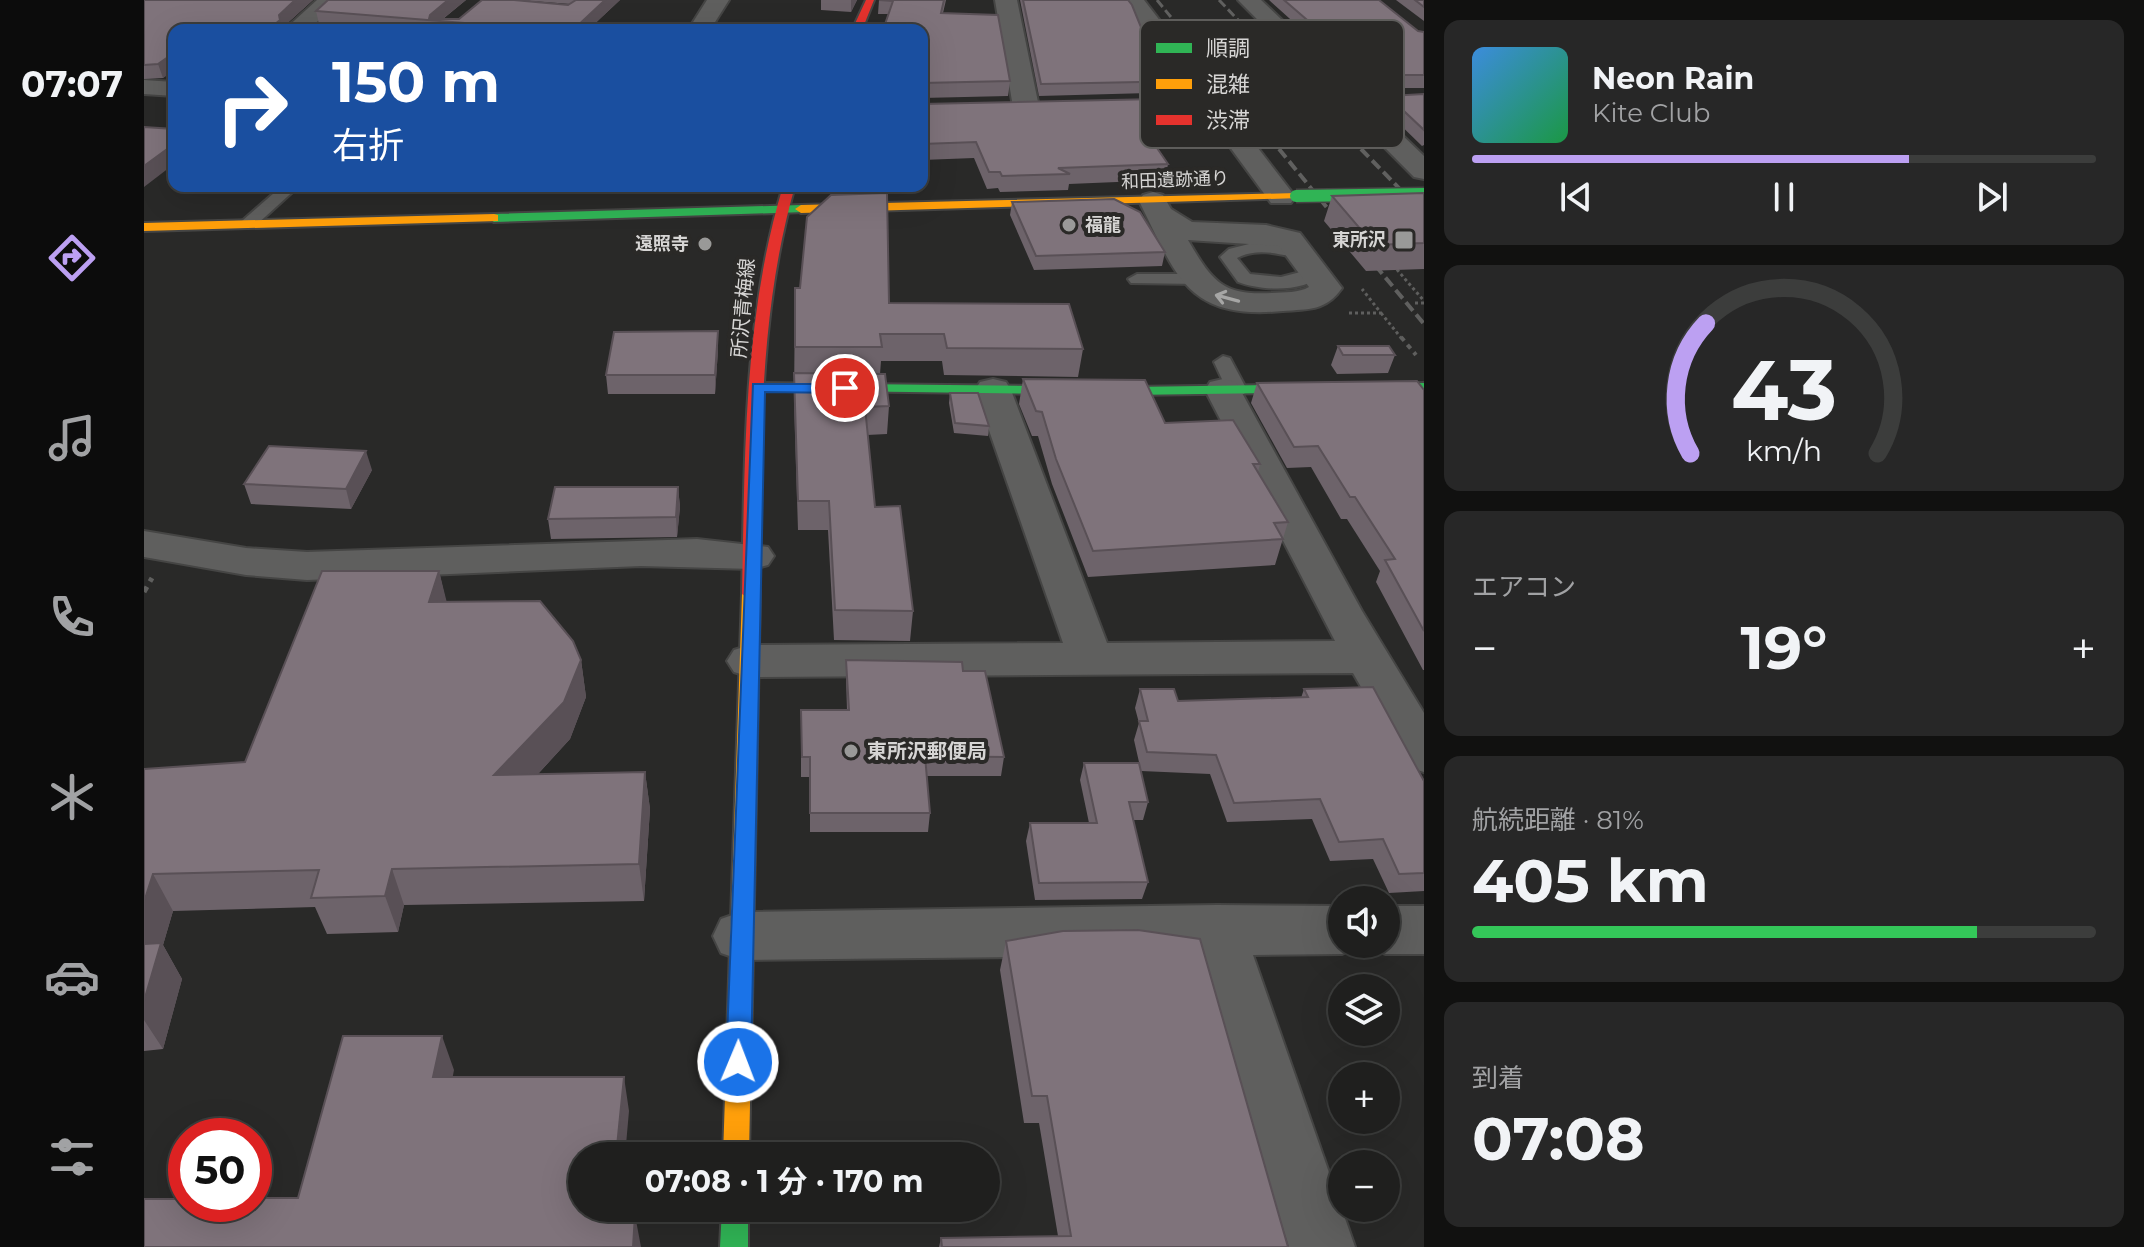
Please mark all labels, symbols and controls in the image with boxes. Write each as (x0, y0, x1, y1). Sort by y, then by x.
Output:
legend (1140, 20, 1404, 148)
text: 順調 (1206, 35, 1250, 62)
text: 150 m (332, 48, 500, 116)
icon: right (200, 56, 304, 160)
text: Neon Rain (1592, 60, 1754, 97)
text: 07:07 (21, 62, 123, 106)
text: 混雑 (1206, 71, 1250, 98)
text: Kite Club (1592, 97, 1710, 129)
text: 渋滞 (1206, 107, 1250, 134)
text: 右折 (332, 123, 404, 167)
street label: 和田遺跡通り (1121, 167, 1229, 193)
icon: previous (1554, 175, 1598, 219)
icon: pause (1762, 175, 1806, 219)
icon: next (1970, 175, 2014, 219)
place label: 福龍 (1085, 214, 1121, 236)
marker: 福龍 (1060, 216, 1078, 234)
place label: 東所沢 (1332, 229, 1386, 251)
marker: 東所沢 (1393, 229, 1415, 251)
icon: directions (44, 230, 100, 286)
place label: 遠照寺 (635, 233, 689, 255)
marker: 遠照寺 (696, 235, 714, 253)
street label: 所沢青梅線 (727, 257, 759, 359)
one-way arrow (1214, 289, 1240, 304)
text: 43 (1731, 339, 1837, 441)
pin (811, 354, 879, 422)
icon: arrive (823, 366, 867, 410)
icon: music (44, 410, 100, 466)
text: km/h (1746, 433, 1822, 468)
text: エアコン (1472, 571, 1576, 603)
icon: phone (44, 589, 100, 645)
text: 19° (1741, 611, 1827, 684)
text: − (1472, 621, 1497, 675)
text: + (2071, 621, 2096, 675)
place label: 東所沢郵便局 (867, 739, 987, 763)
marker: 東所沢郵便局 (842, 742, 860, 760)
icon: climate (44, 769, 100, 825)
text: 航続距離 · 81% (1472, 804, 1644, 836)
text: 405 km (1472, 844, 1709, 917)
map controls (1328, 886, 1400, 1222)
button: sound (1328, 886, 1400, 958)
icon: car (44, 949, 100, 1005)
button: layers (1328, 974, 1400, 1046)
position arrow (696, 1020, 780, 1104)
button: + (1328, 1062, 1400, 1134)
text: 到着 (1472, 1062, 1524, 1094)
text: 07:08 (1472, 1102, 1645, 1175)
speed limit sign: 50 (168, 1118, 272, 1222)
icon: filters (44, 1129, 100, 1185)
button: − (1328, 1150, 1400, 1222)
text: 07:08 · 1 分 · 170 m (645, 1163, 923, 1200)

